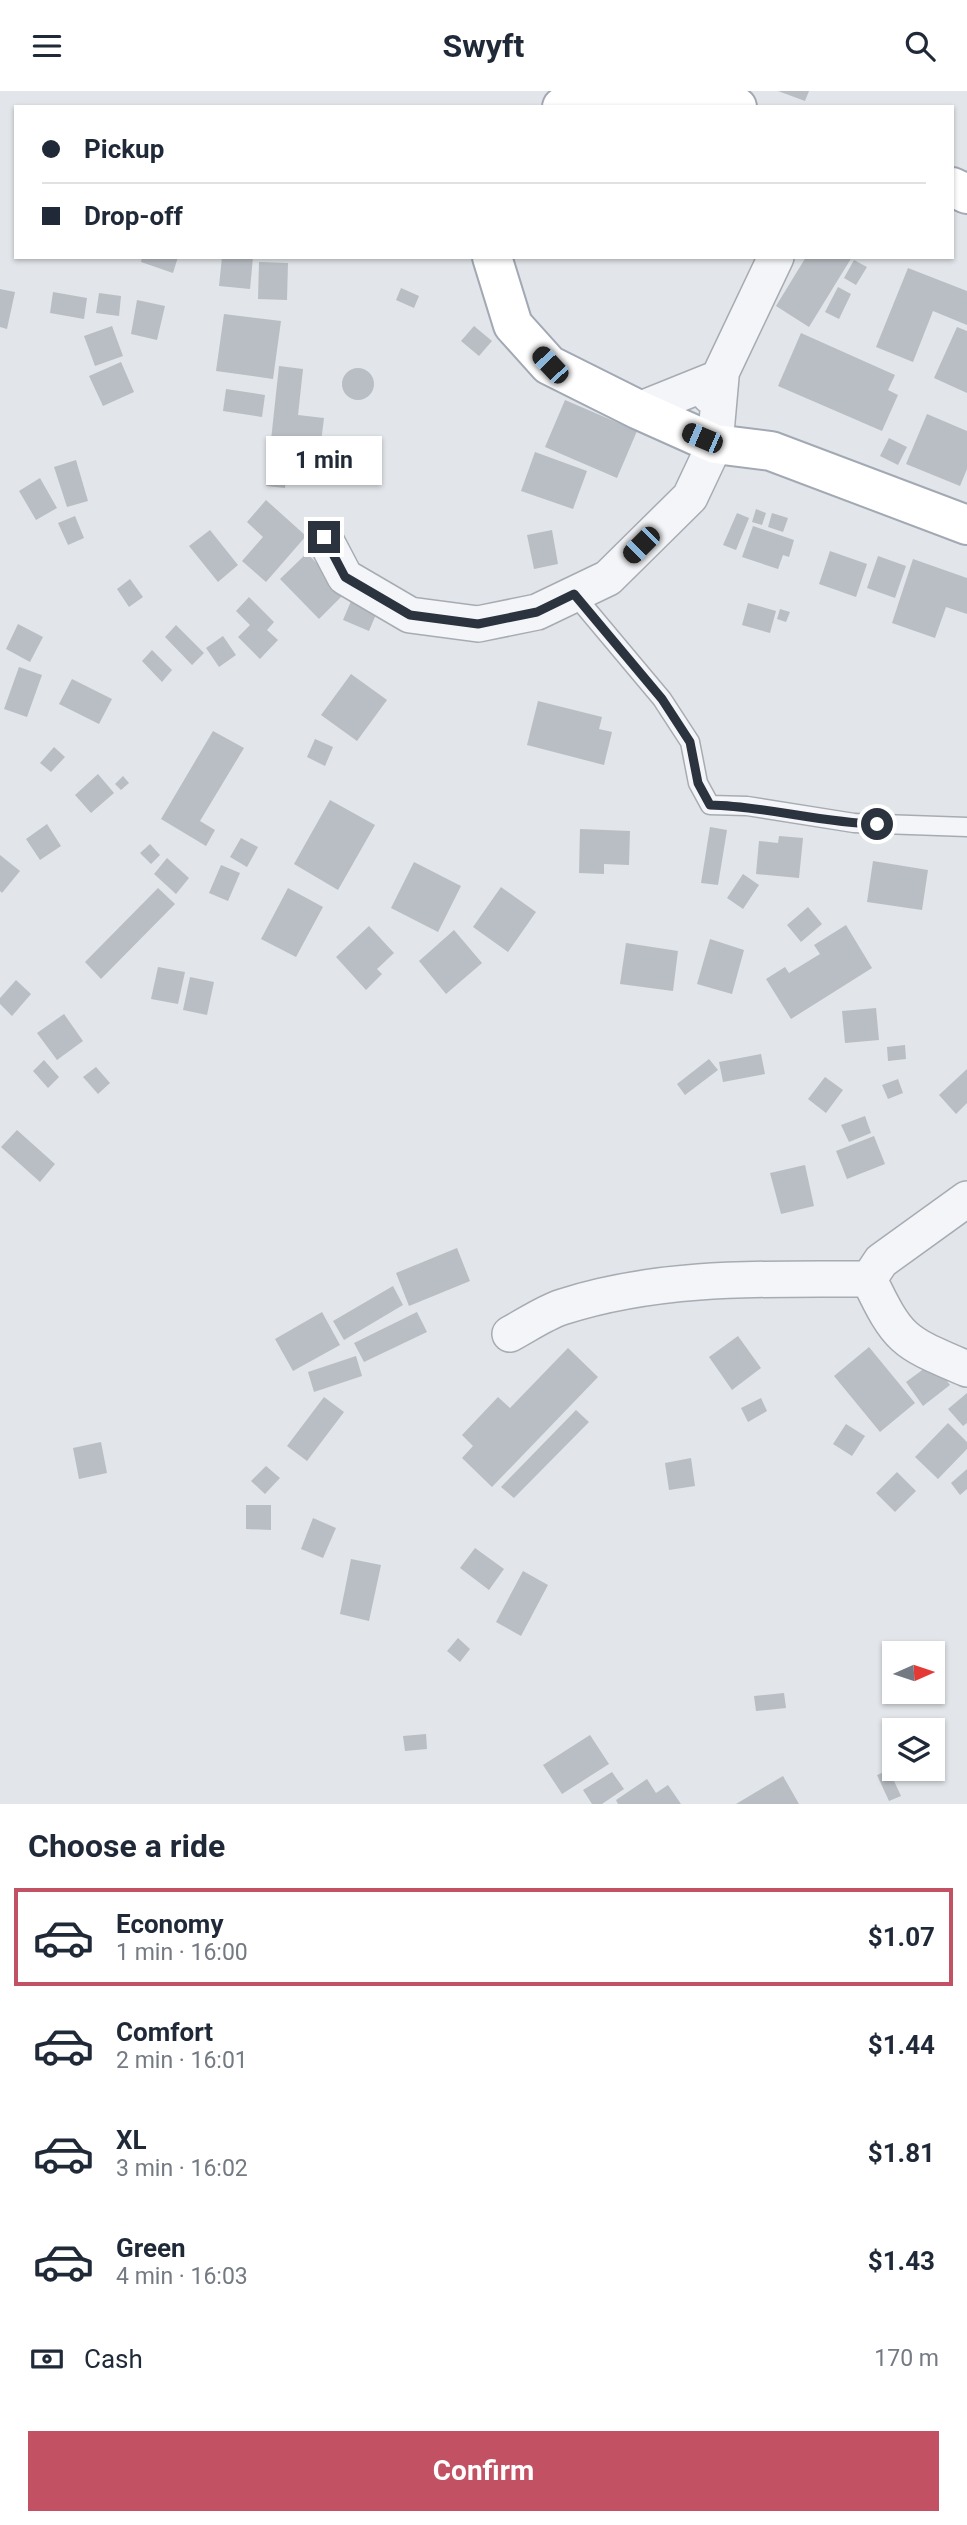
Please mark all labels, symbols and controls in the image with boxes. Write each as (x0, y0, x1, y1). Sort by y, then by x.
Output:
icon: menu (28, 27, 66, 65)
text: Swyft (443, 27, 524, 65)
icon: search (901, 27, 939, 65)
text: Pickup (84, 134, 164, 164)
text: Drop-off (84, 201, 183, 231)
car (528, 342, 573, 388)
car (679, 420, 726, 456)
callout: 1 min (266, 435, 382, 485)
text: 1 min (295, 447, 353, 474)
route end (308, 521, 340, 553)
car (619, 523, 664, 567)
route start (861, 808, 893, 840)
north arrow (882, 1641, 945, 1705)
map controls (882, 1641, 945, 1781)
button: layers (882, 1718, 945, 1781)
text: Choose a ride (28, 1827, 225, 1865)
icon: car (32, 1906, 95, 1969)
text: Economy (116, 1909, 223, 1939)
text: $1.07 (868, 1922, 935, 1952)
text: 1 min · 16:00 (116, 1939, 248, 1966)
icon: car (32, 2014, 95, 2077)
text: Comfort (116, 2017, 213, 2047)
text: $1.44 (868, 2030, 935, 2060)
text: 2 min · 16:01 (116, 2047, 248, 2074)
icon: car (32, 2122, 95, 2185)
text: XL (116, 2125, 147, 2155)
text: $1.81 (868, 2138, 935, 2168)
text: 3 min · 16:02 (116, 2155, 248, 2182)
icon: car (32, 2230, 95, 2293)
text: Green (116, 2233, 186, 2263)
text: $1.43 (868, 2246, 935, 2276)
text: 4 min · 16:03 (116, 2263, 248, 2290)
icon: cash (28, 2340, 66, 2378)
text: Cash (84, 2344, 143, 2374)
text: 170 m (874, 2345, 939, 2372)
button: Confirm (28, 2431, 939, 2511)

